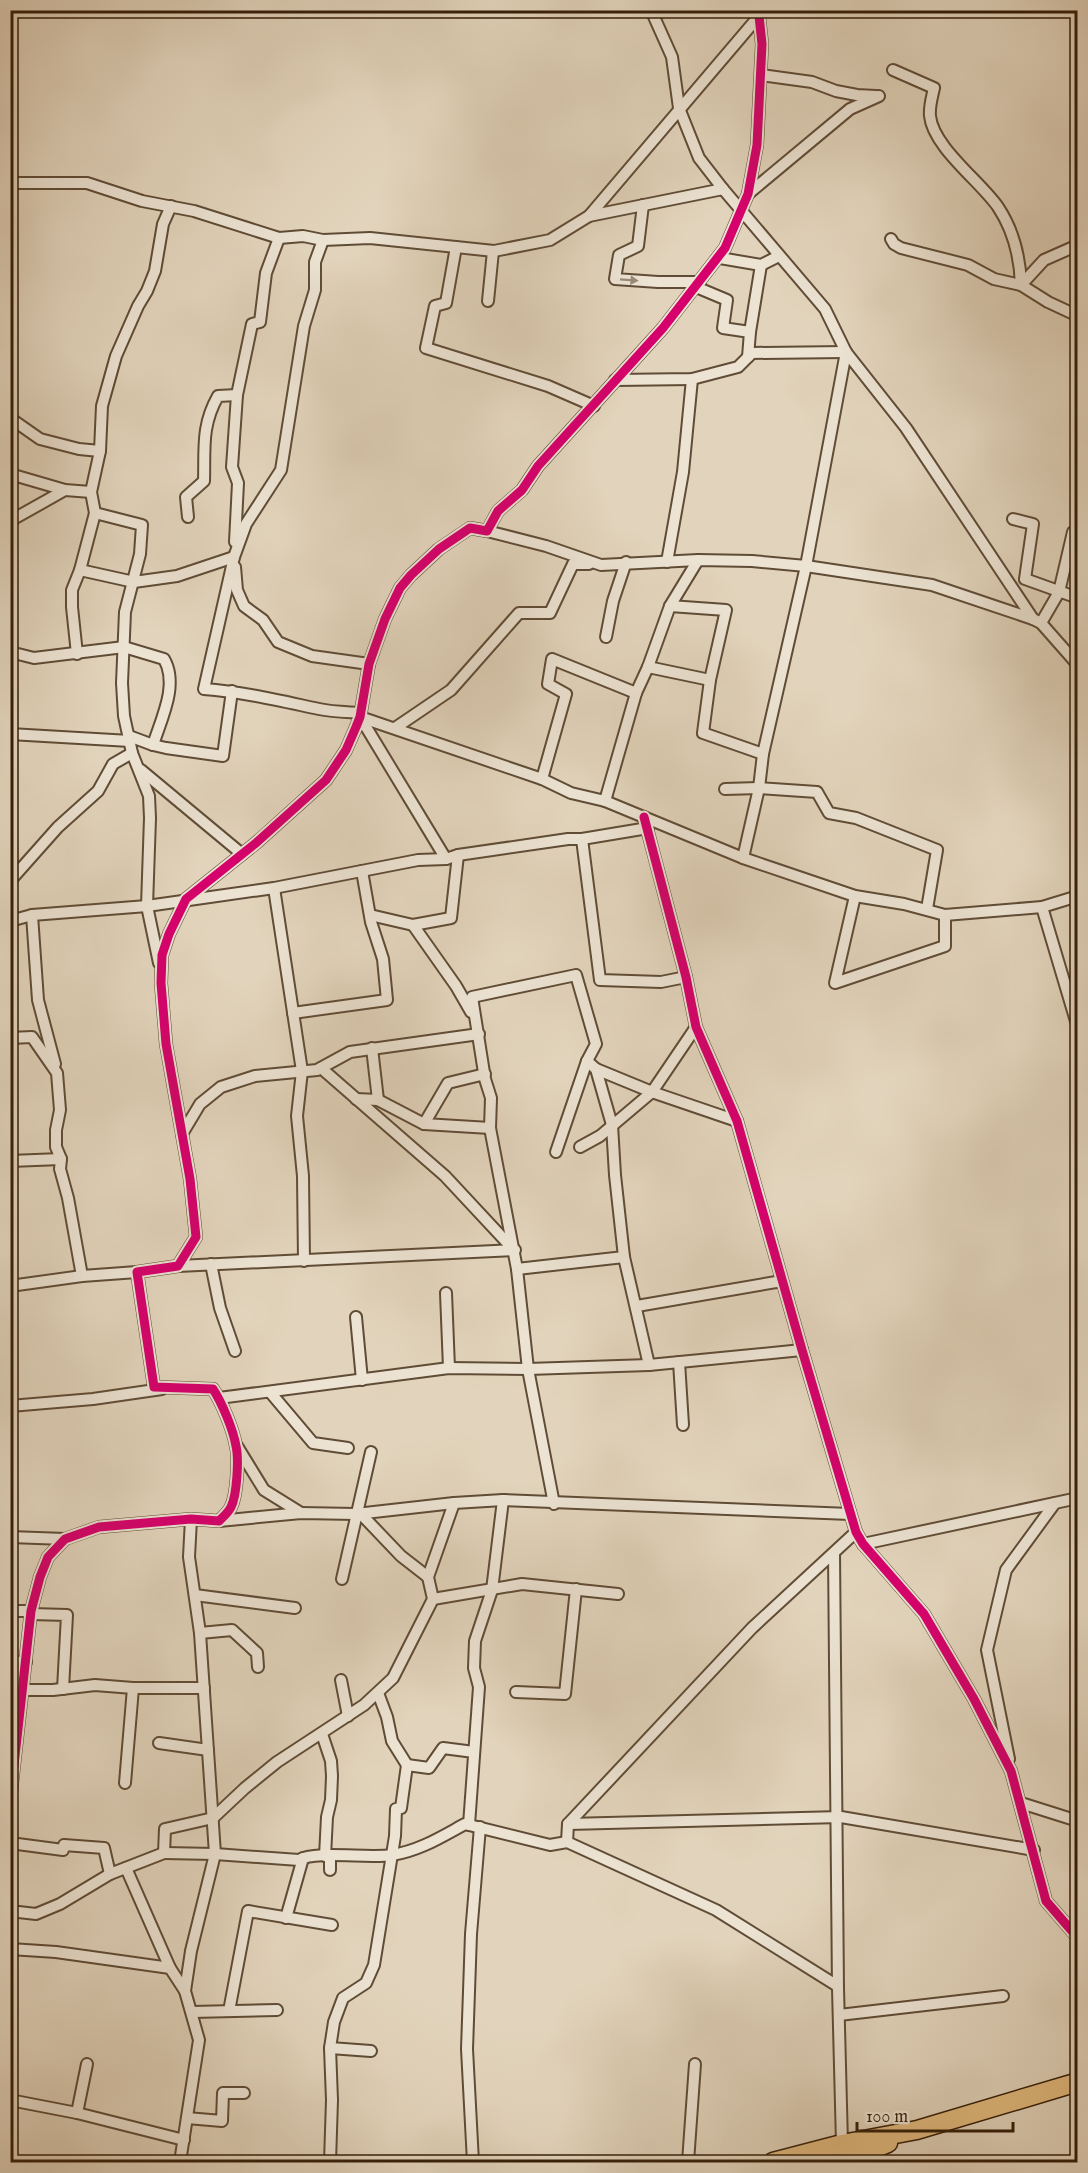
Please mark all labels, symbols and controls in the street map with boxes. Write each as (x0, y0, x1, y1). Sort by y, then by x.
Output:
one-way arrow (619, 275, 638, 285)
scale bar (857, 2095, 1013, 2133)
text: 100 m (866, 2106, 908, 2129)

